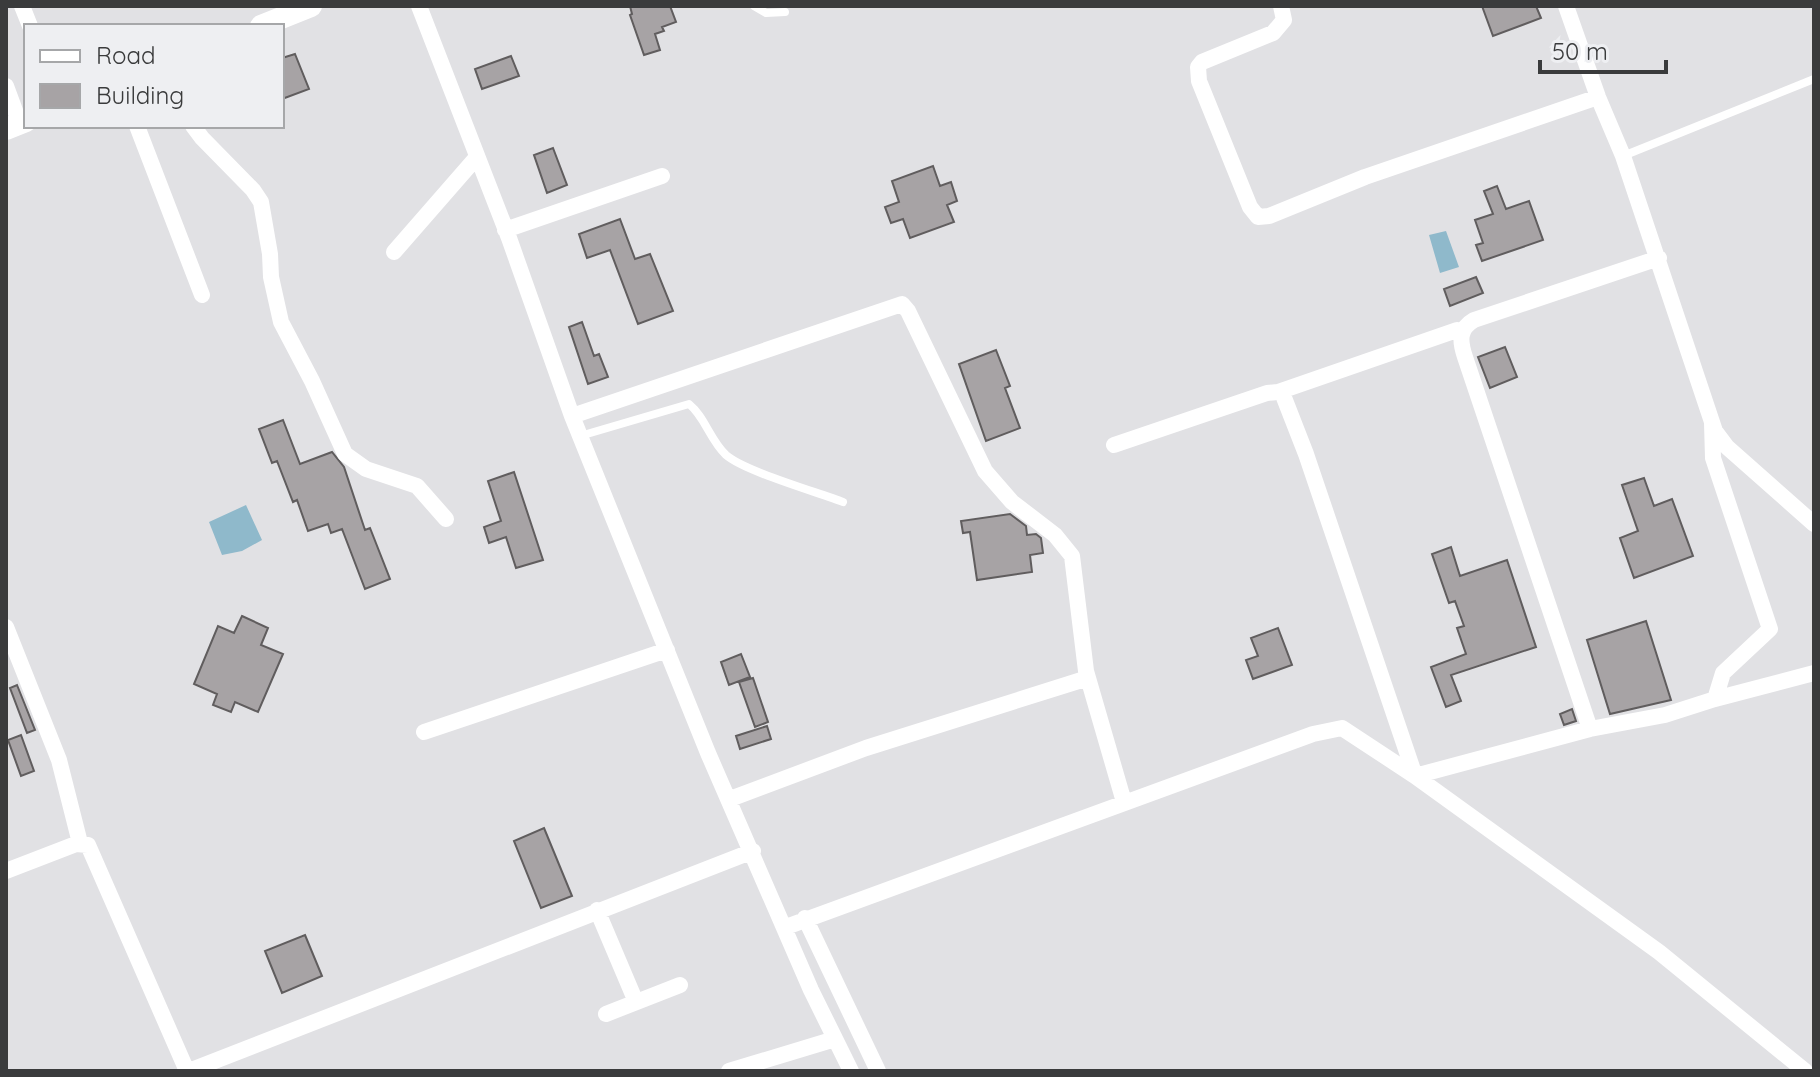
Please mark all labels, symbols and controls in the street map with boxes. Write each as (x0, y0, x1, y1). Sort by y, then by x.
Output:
legend (24, 24, 284, 128)
scale bar (1540, 24, 1666, 74)
text: 50 m (1552, 36, 1608, 66)
text: Road (96, 40, 156, 70)
text: Building (96, 80, 184, 110)

